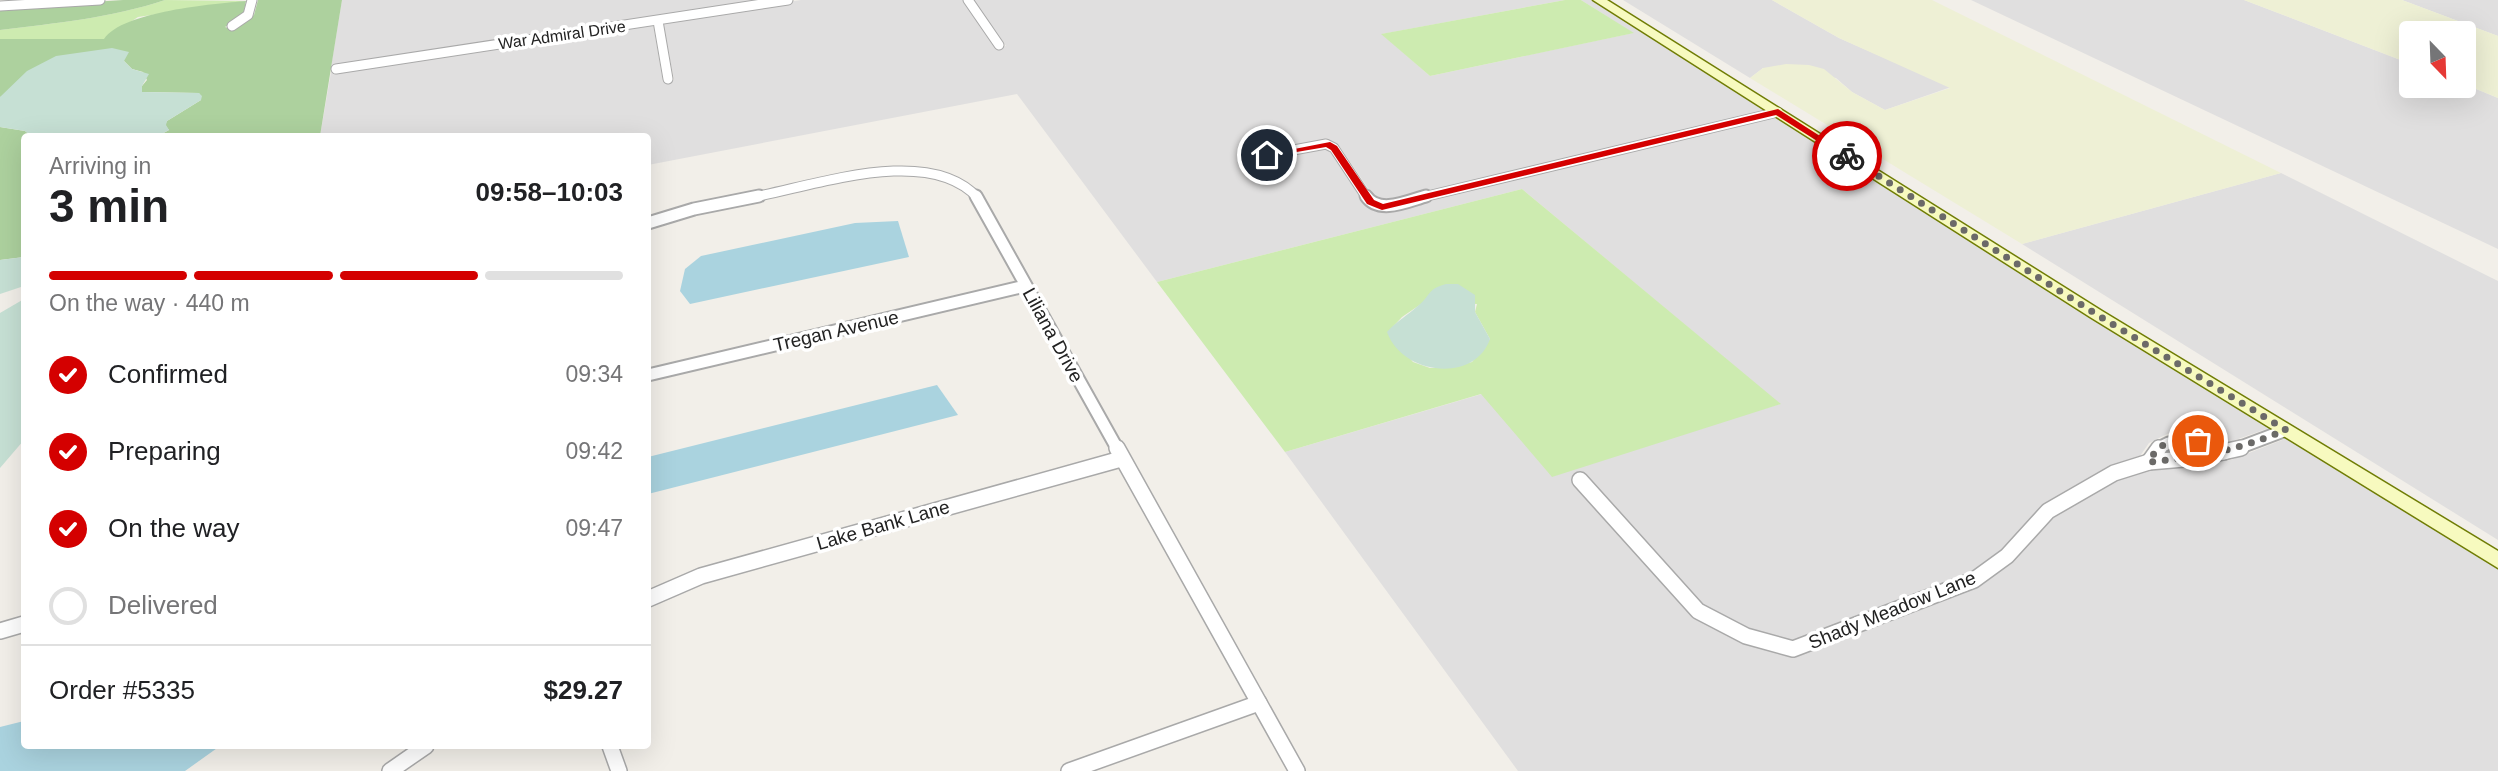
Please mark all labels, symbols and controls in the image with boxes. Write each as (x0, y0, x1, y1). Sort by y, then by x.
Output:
street label: War Admiral Drive (497, 18, 627, 52)
north arrow (2399, 21, 2476, 98)
map controls (2399, 21, 2476, 98)
courier (1812, 121, 1882, 191)
pin (1237, 125, 1297, 185)
icon: home (1248, 136, 1286, 174)
icon: bike (1828, 137, 1866, 175)
text: Arriving in (49, 153, 151, 179)
text: 09:58–10:03 (476, 177, 623, 207)
text: 3 min (49, 180, 169, 232)
street label: Liliana Drive (1018, 284, 1088, 386)
text: On the way · 440 m (49, 290, 250, 316)
street label: Tregan Avenue (771, 306, 901, 356)
icon: check (49, 356, 87, 394)
text: Confirmed (108, 359, 228, 389)
text: 09:34 (565, 361, 623, 387)
pin (2168, 411, 2228, 471)
icon: bag (2179, 422, 2217, 460)
icon: check (49, 433, 87, 471)
text: Preparing (108, 436, 221, 466)
text: 09:42 (565, 438, 623, 464)
street label: Lake Bank Lane (814, 496, 952, 554)
icon: check (49, 510, 87, 548)
text: On the way (108, 513, 240, 543)
text: 09:47 (565, 515, 623, 541)
street label: Shady Meadow Lane (1805, 567, 1979, 653)
text: Delivered (108, 590, 218, 620)
text: Order #5335 (49, 675, 195, 705)
text: $29.27 (543, 675, 623, 705)

